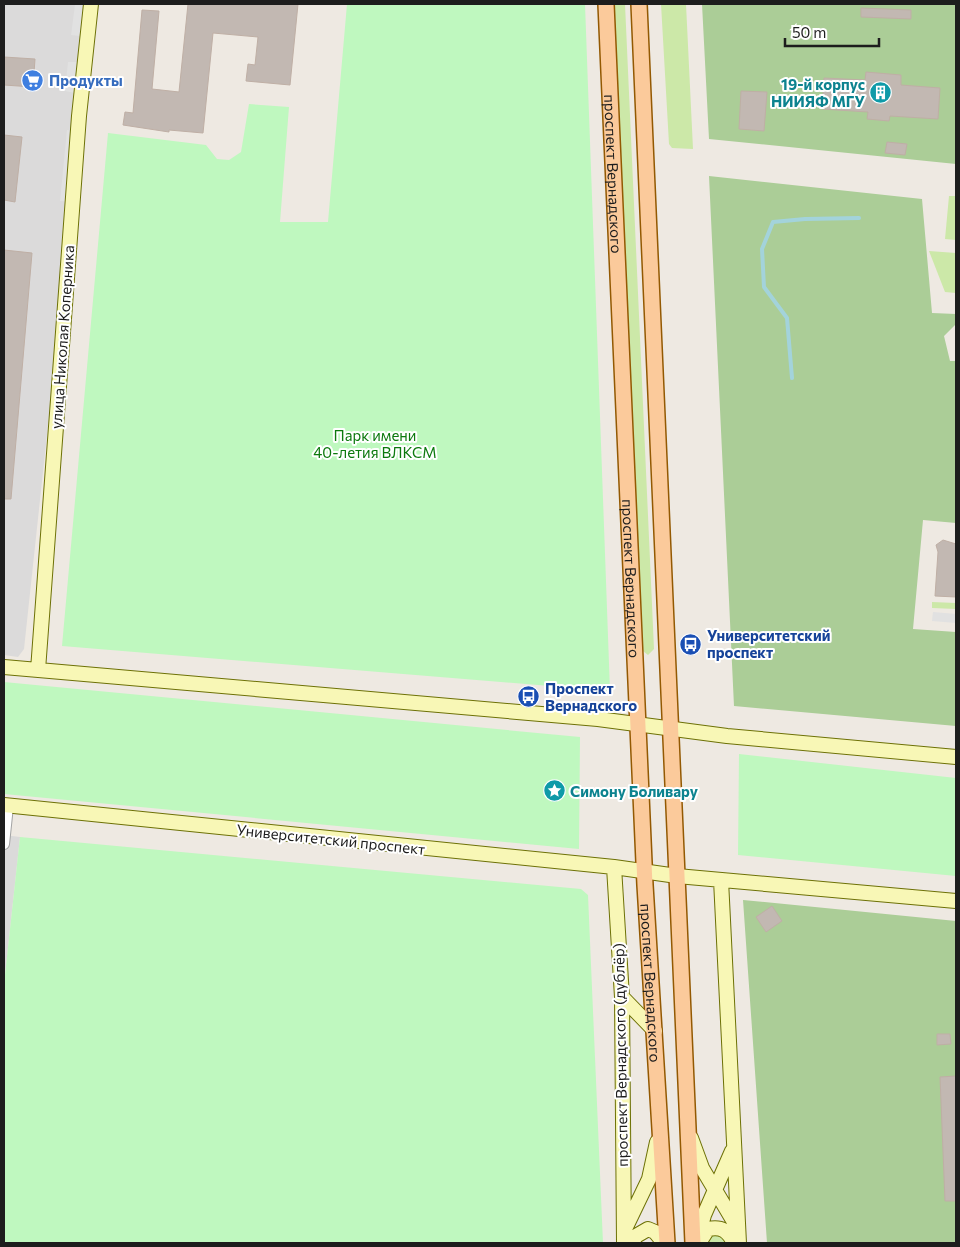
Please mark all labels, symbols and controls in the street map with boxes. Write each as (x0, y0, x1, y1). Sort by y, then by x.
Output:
scale bar (785, 15, 879, 47)
text: 50 m (792, 23, 826, 41)
supermarket icon: Продукты (21, 68, 45, 92)
place label: Продукты (49, 71, 123, 89)
place label: 19-й корпус НИИЯФ МГУ (771, 75, 866, 110)
building icon: 19-й корпус НИИЯФ МГУ (869, 81, 893, 105)
street label: проспект Вернадского (601, 94, 626, 254)
street label: улица Николая Коперника (47, 245, 77, 429)
park label: Парк имени 40-летия ВЛКСМ (313, 426, 437, 461)
street label: проспект Вернадского (619, 499, 644, 658)
place label: Университетский проспект (707, 626, 830, 661)
bus stop icon: Университетский проспект (679, 632, 703, 656)
place label: Проспект Вернадского (545, 679, 637, 714)
bus stop icon: Проспект Вернадского (517, 685, 541, 709)
place icon: Симону Боливару (542, 779, 566, 803)
place label: Симону Боливару (570, 782, 699, 800)
street label: Университетский проспект (236, 820, 426, 858)
street label: проспект Вернадского (637, 903, 665, 1063)
street label: проспект Вернадского (дублёр) (609, 943, 631, 1167)

